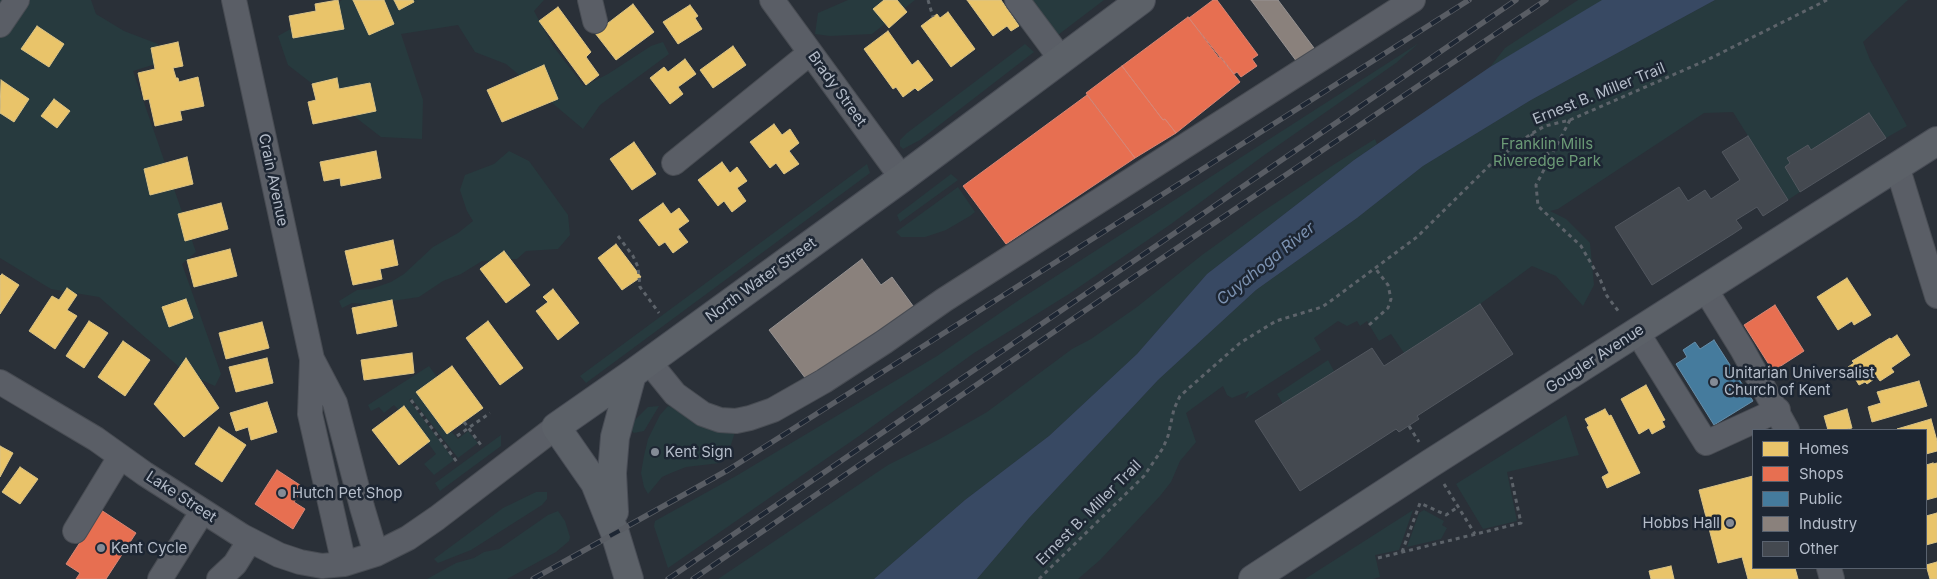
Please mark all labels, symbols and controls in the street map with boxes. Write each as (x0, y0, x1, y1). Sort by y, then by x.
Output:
street label: Brady Street (804, 48, 870, 130)
street label: Ernest B. Miller Trail (1530, 59, 1668, 129)
street label: Crain Avenue (254, 132, 292, 228)
park label: Franklin Mills Riveredge Park (1493, 135, 1601, 170)
water label: Cuyahoga River (1213, 218, 1319, 310)
street label: North Water Street (702, 234, 820, 326)
street label: Gougler Avenue (1543, 321, 1647, 397)
place label: Unitarian Universalist Church of Kent (1724, 364, 1875, 399)
marker: Unitarian Universalist Church of Kent (1708, 376, 1720, 388)
legend (1752, 429, 1927, 569)
text: Homes (1799, 439, 1849, 458)
place label: Kent Sign (665, 443, 733, 461)
marker: Kent Sign (649, 446, 661, 458)
street label: Ernest B. Miller Trail (1033, 457, 1145, 569)
text: Shops (1799, 464, 1844, 483)
street label: Lake Street (143, 468, 219, 526)
place label: Hutch Pet Shop (292, 484, 402, 502)
marker: Hutch Pet Shop (276, 487, 288, 499)
text: Public (1799, 489, 1842, 508)
place label: Hobbs Hall (1643, 514, 1720, 532)
text: Industry (1799, 514, 1857, 533)
marker: Hobbs Hall (1724, 517, 1736, 529)
place label: Kent Cycle (111, 539, 187, 557)
text: Other (1799, 539, 1839, 558)
marker: Kent Cycle (95, 542, 107, 554)

